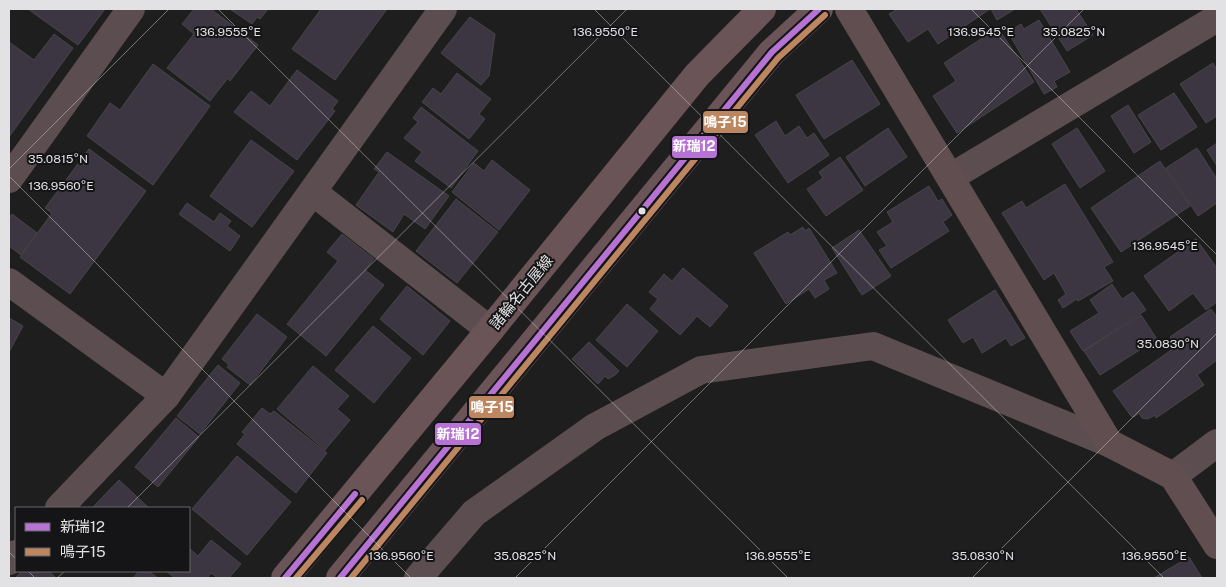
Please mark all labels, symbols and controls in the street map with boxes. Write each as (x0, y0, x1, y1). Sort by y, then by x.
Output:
text: 136.9555°E (195, 25, 261, 39)
text: 136.9550°E (572, 25, 638, 39)
text: 136.9545°E (948, 25, 1014, 39)
text: 35.0825°N (1043, 25, 1105, 39)
line badge: 鳴子15 (702, 110, 749, 134)
text: 鳴子15 (703, 114, 747, 130)
line badge: 新瑞12 (671, 135, 718, 159)
text: 新瑞12 (673, 138, 716, 154)
text: 35.0815°N (28, 152, 88, 166)
text: 136.9560°E (28, 179, 94, 193)
unlabelled marker (637, 206, 647, 216)
text: 136.9545°E (1132, 239, 1198, 253)
street label: 諸輪名古屋線 (486, 252, 556, 332)
text: 35.0830°N (1137, 337, 1199, 351)
line badge: 鳴子15 (468, 395, 515, 419)
text: 鳴子15 (470, 399, 514, 415)
line badge: 新瑞12 (434, 422, 482, 446)
text: 新瑞12 (437, 426, 480, 442)
legend (15, 507, 190, 572)
text: 新瑞12 (60, 518, 105, 535)
text: 鳴子15 (60, 543, 106, 560)
text: 136.9560°E (368, 549, 434, 563)
text: 35.0825°N (494, 549, 556, 563)
text: 136.9555°E (745, 549, 811, 563)
text: 35.0830°N (952, 549, 1014, 563)
text: 136.9550°E (1121, 549, 1187, 563)

